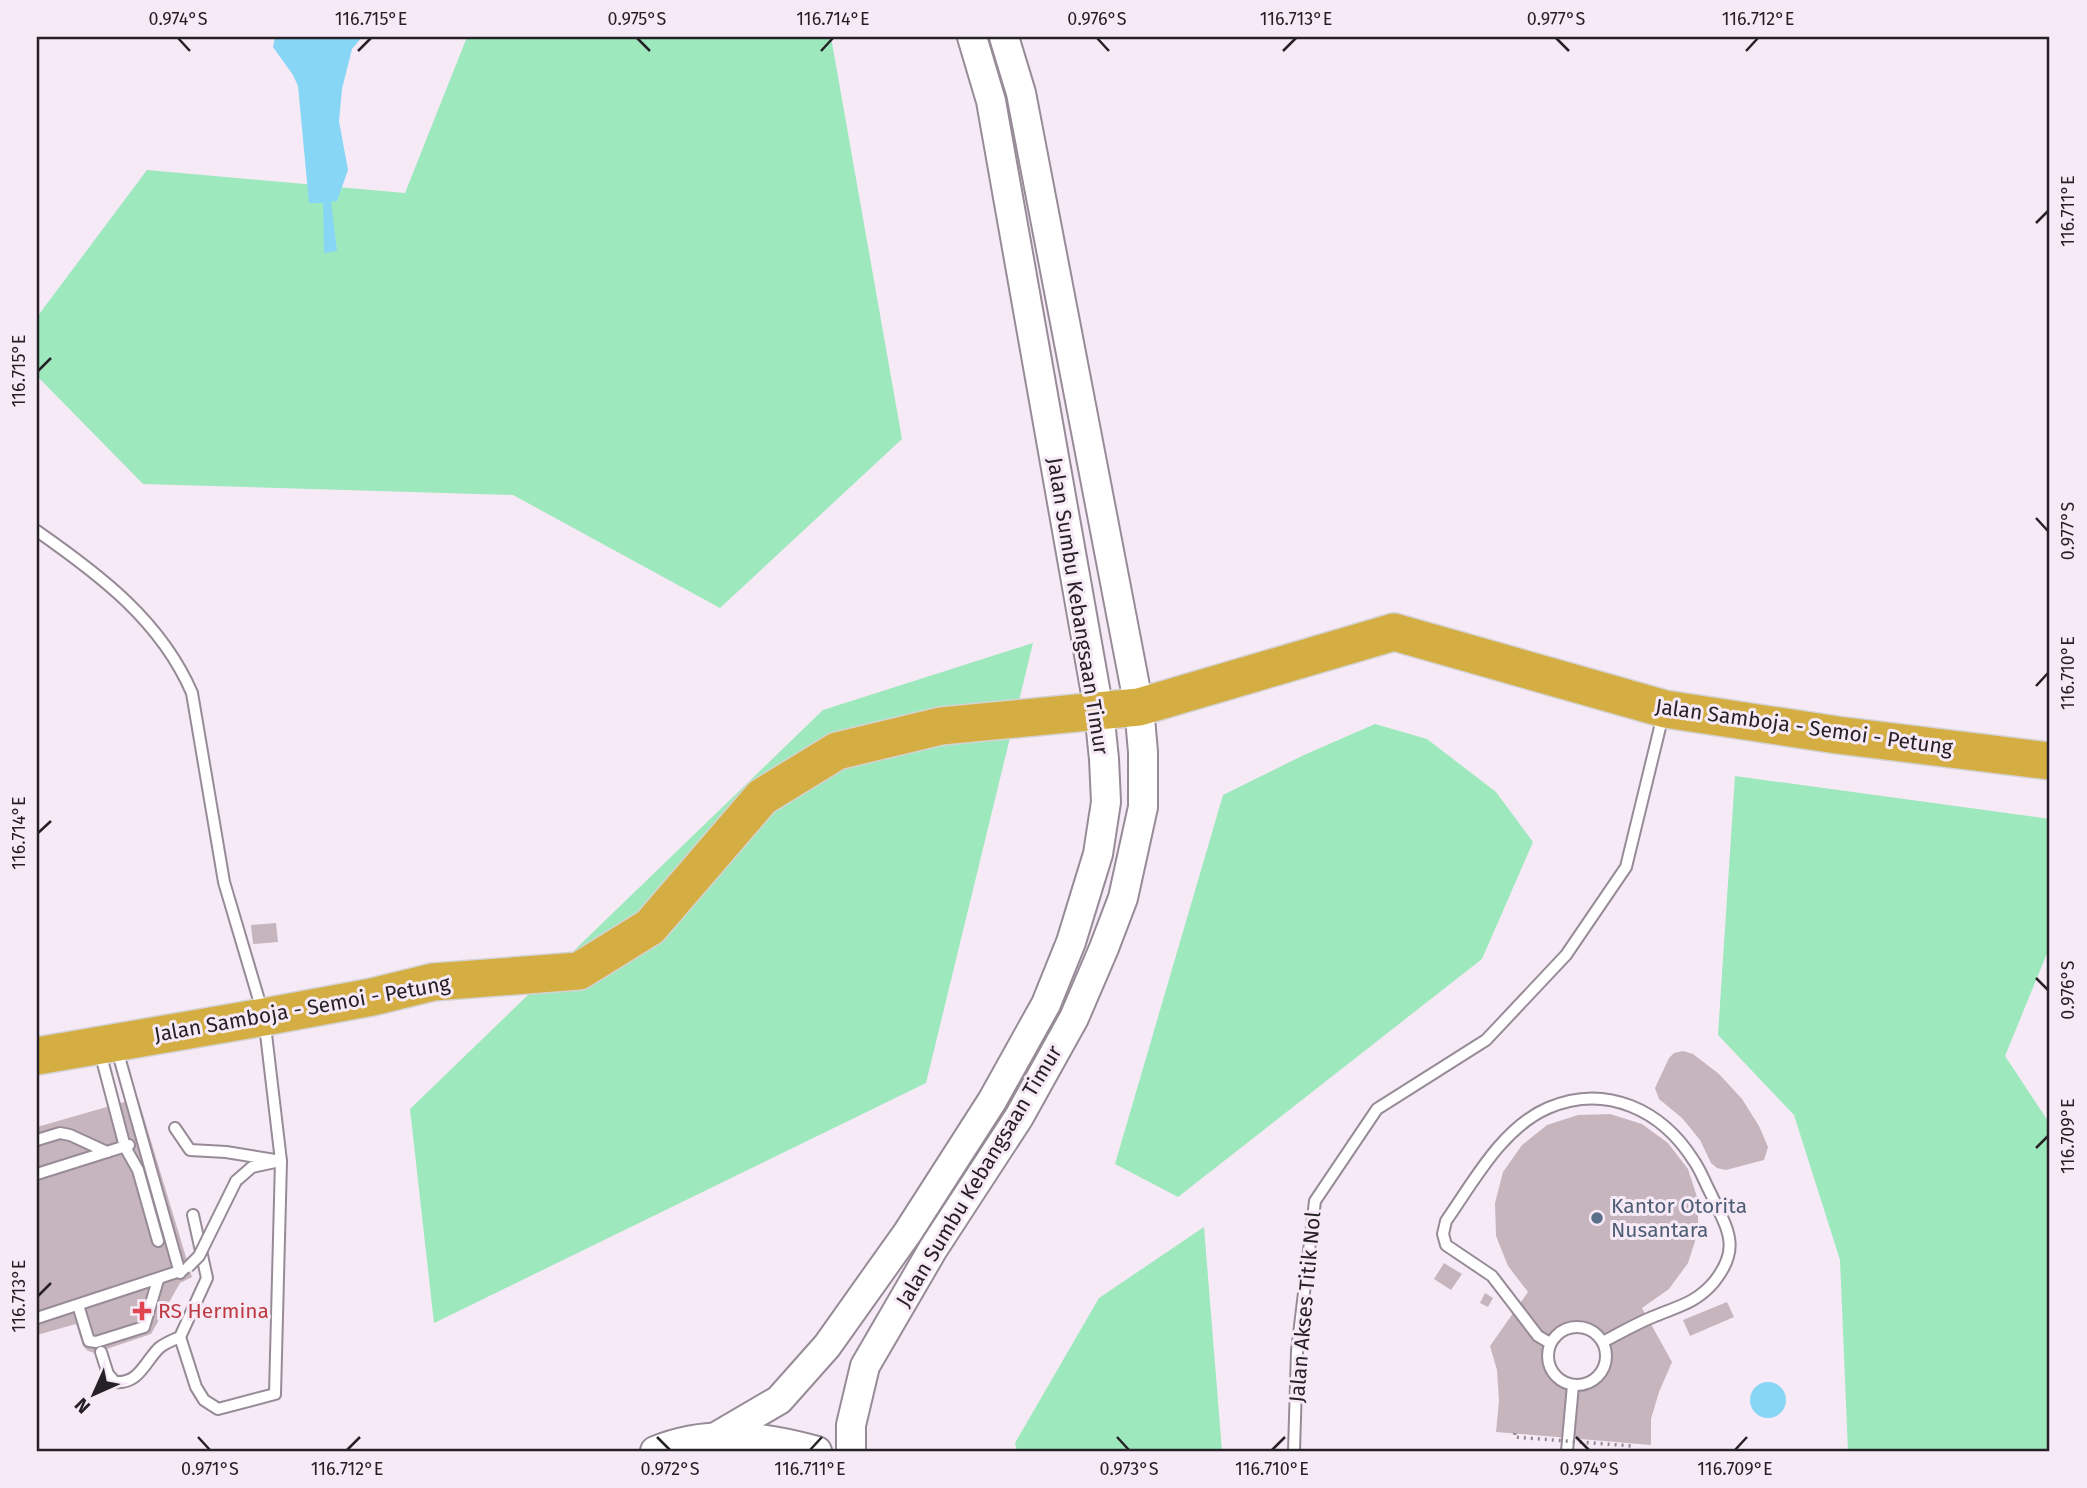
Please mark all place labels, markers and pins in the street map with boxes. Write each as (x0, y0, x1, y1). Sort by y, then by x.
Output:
place label: Kantor Otorita Nusantara (1611, 1193, 1747, 1243)
marker: Kantor Otorita Nusantara (1589, 1210, 1605, 1226)
place label: RS Hermina (158, 1298, 269, 1324)
marker: RS Hermina (132, 1301, 152, 1321)

